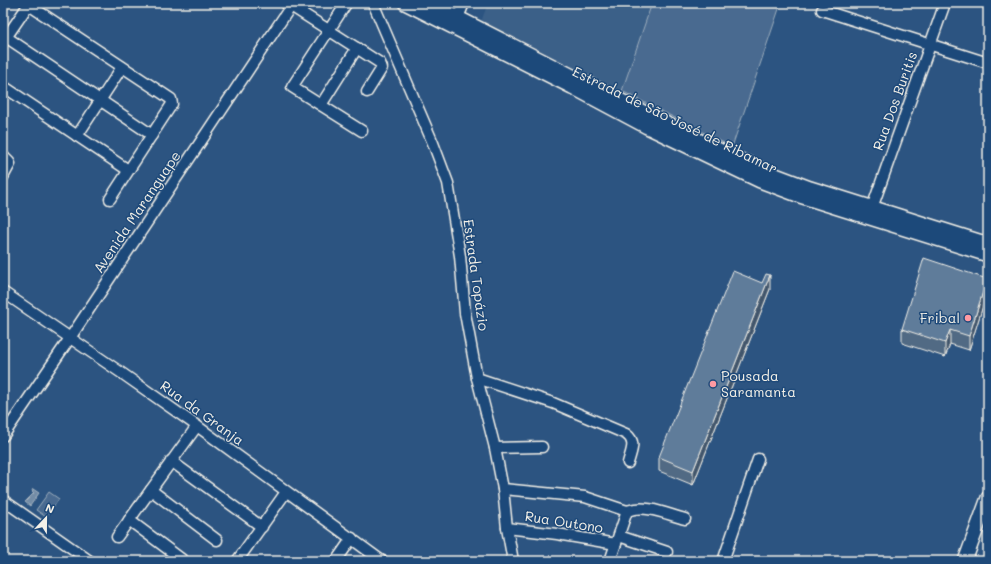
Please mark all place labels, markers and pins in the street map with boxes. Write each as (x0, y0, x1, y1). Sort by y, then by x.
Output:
place label: Fribal (920, 308, 960, 327)
marker: Fribal (963, 313, 973, 323)
place label: Pousada Saramanta (721, 366, 796, 401)
marker: Pousada Saramanta (708, 379, 718, 389)

